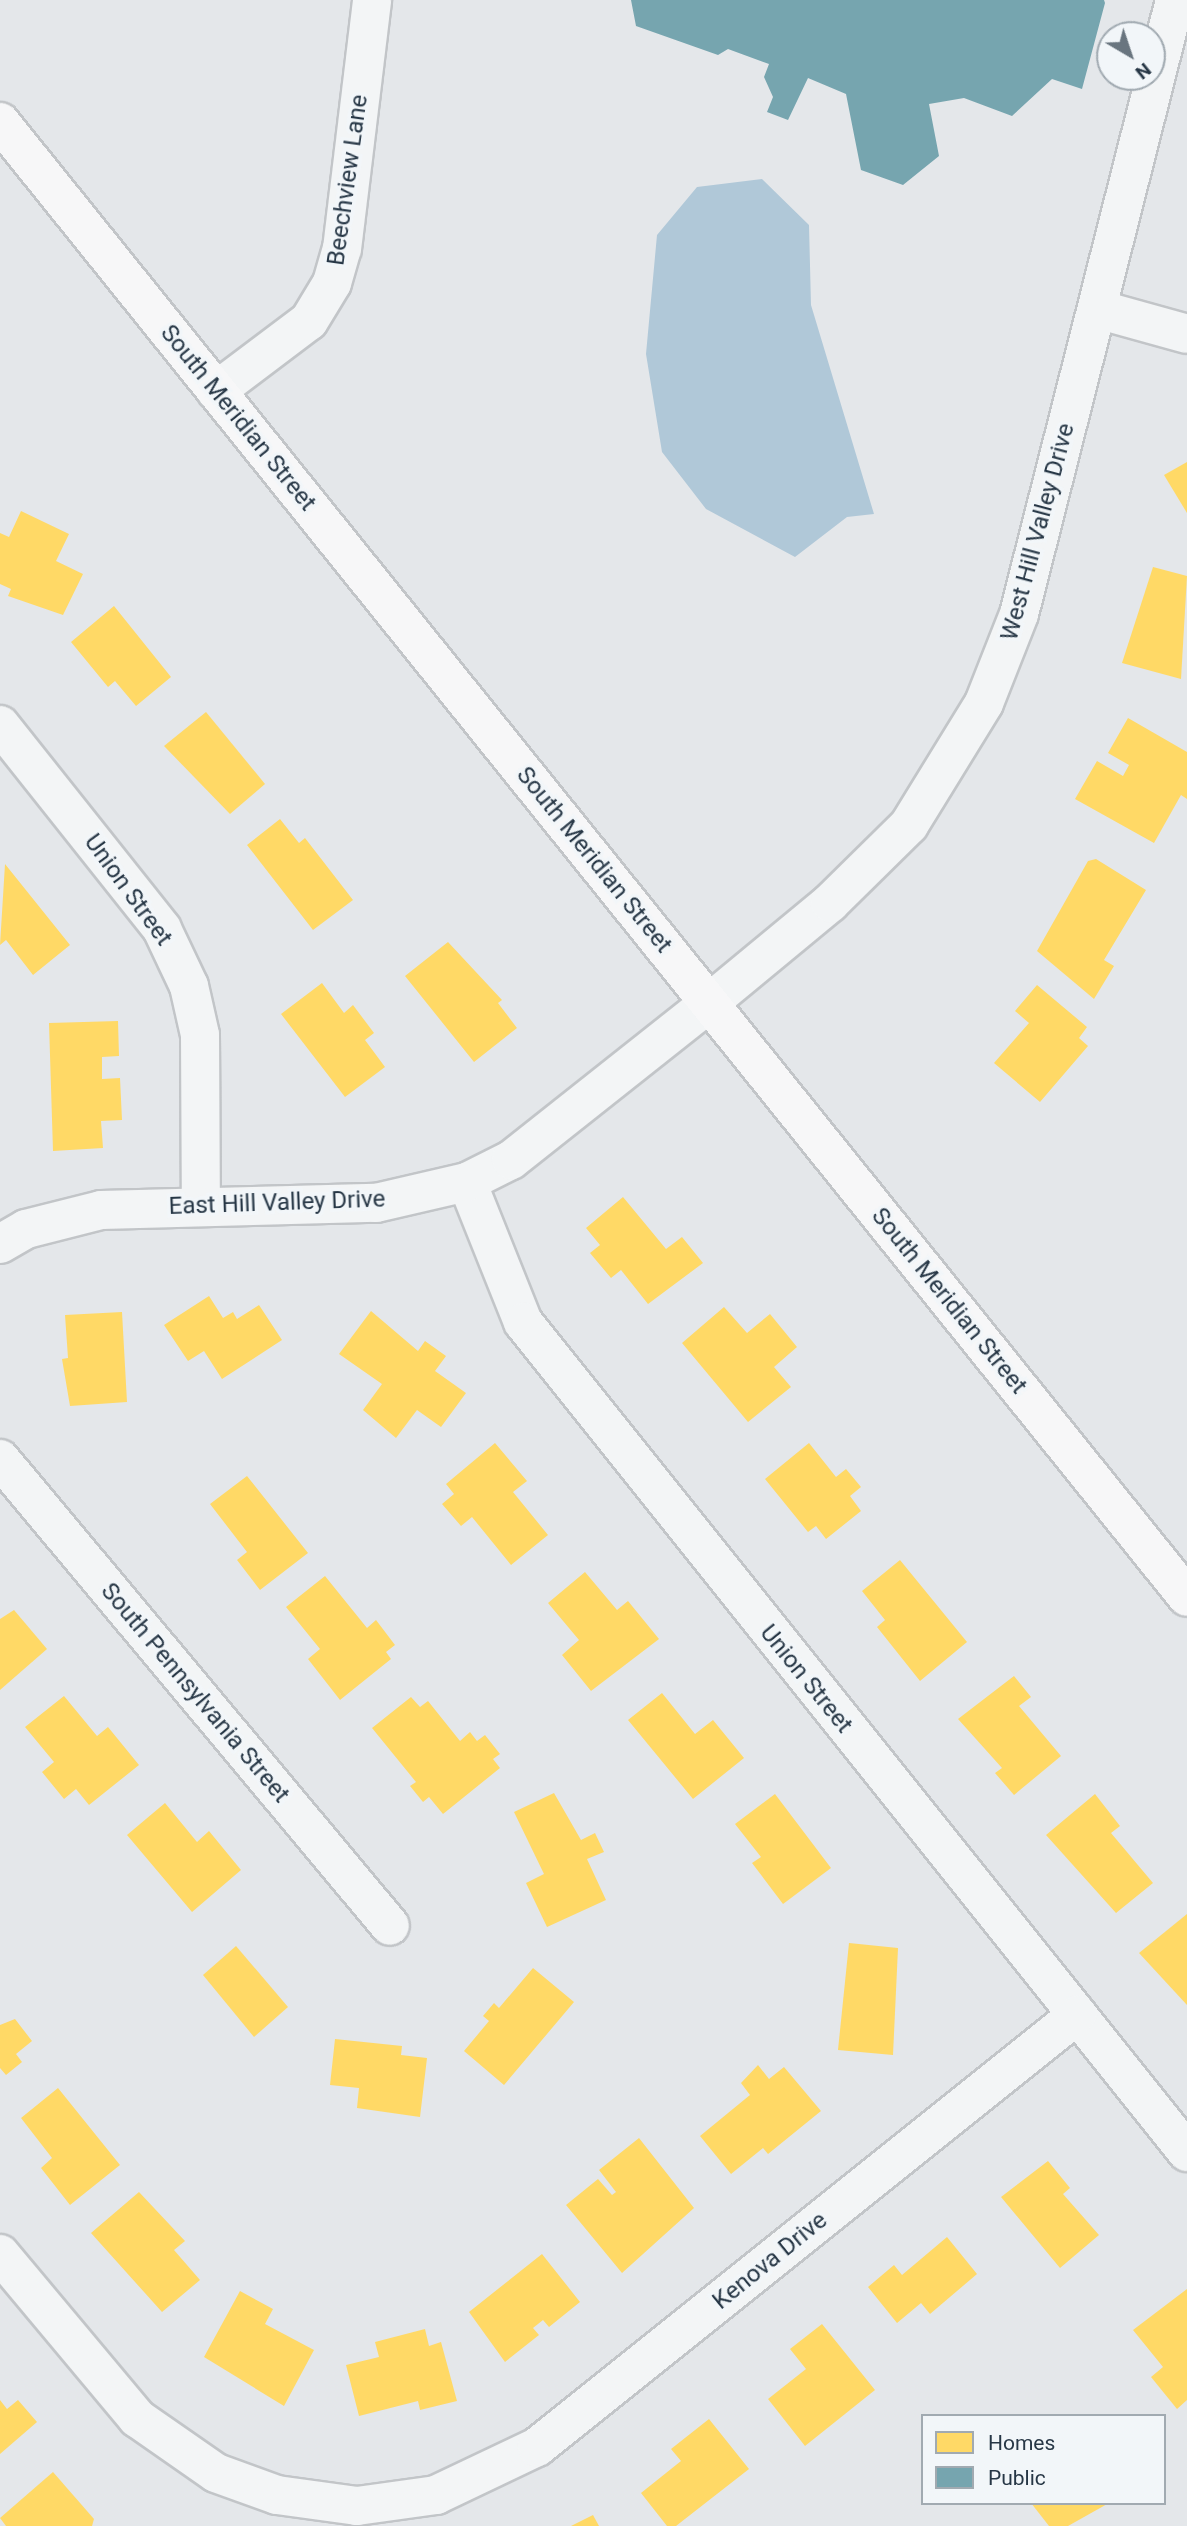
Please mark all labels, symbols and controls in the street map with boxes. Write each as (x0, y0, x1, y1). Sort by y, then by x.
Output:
north arrow (1096, 21, 1166, 91)
text: N (1131, 58, 1156, 84)
street label: Beechview Lane (322, 93, 374, 267)
street label: South Meridian Street (154, 319, 322, 517)
street label: West Hill Valley Drive (995, 420, 1081, 644)
street label: South Meridian Street (510, 761, 678, 959)
street label: Union Street (78, 829, 178, 951)
street label: East Hill Valley Drive (168, 1185, 386, 1221)
street label: South Meridian Street (865, 1202, 1033, 1400)
street label: South Pennsylvania Street (95, 1577, 295, 1809)
street label: Union Street (754, 1619, 858, 1739)
street label: Kenova Drive (707, 2206, 833, 2316)
legend (921, 2414, 1166, 2505)
text: Homes (988, 2431, 1055, 2455)
text: Public (988, 2466, 1046, 2490)

